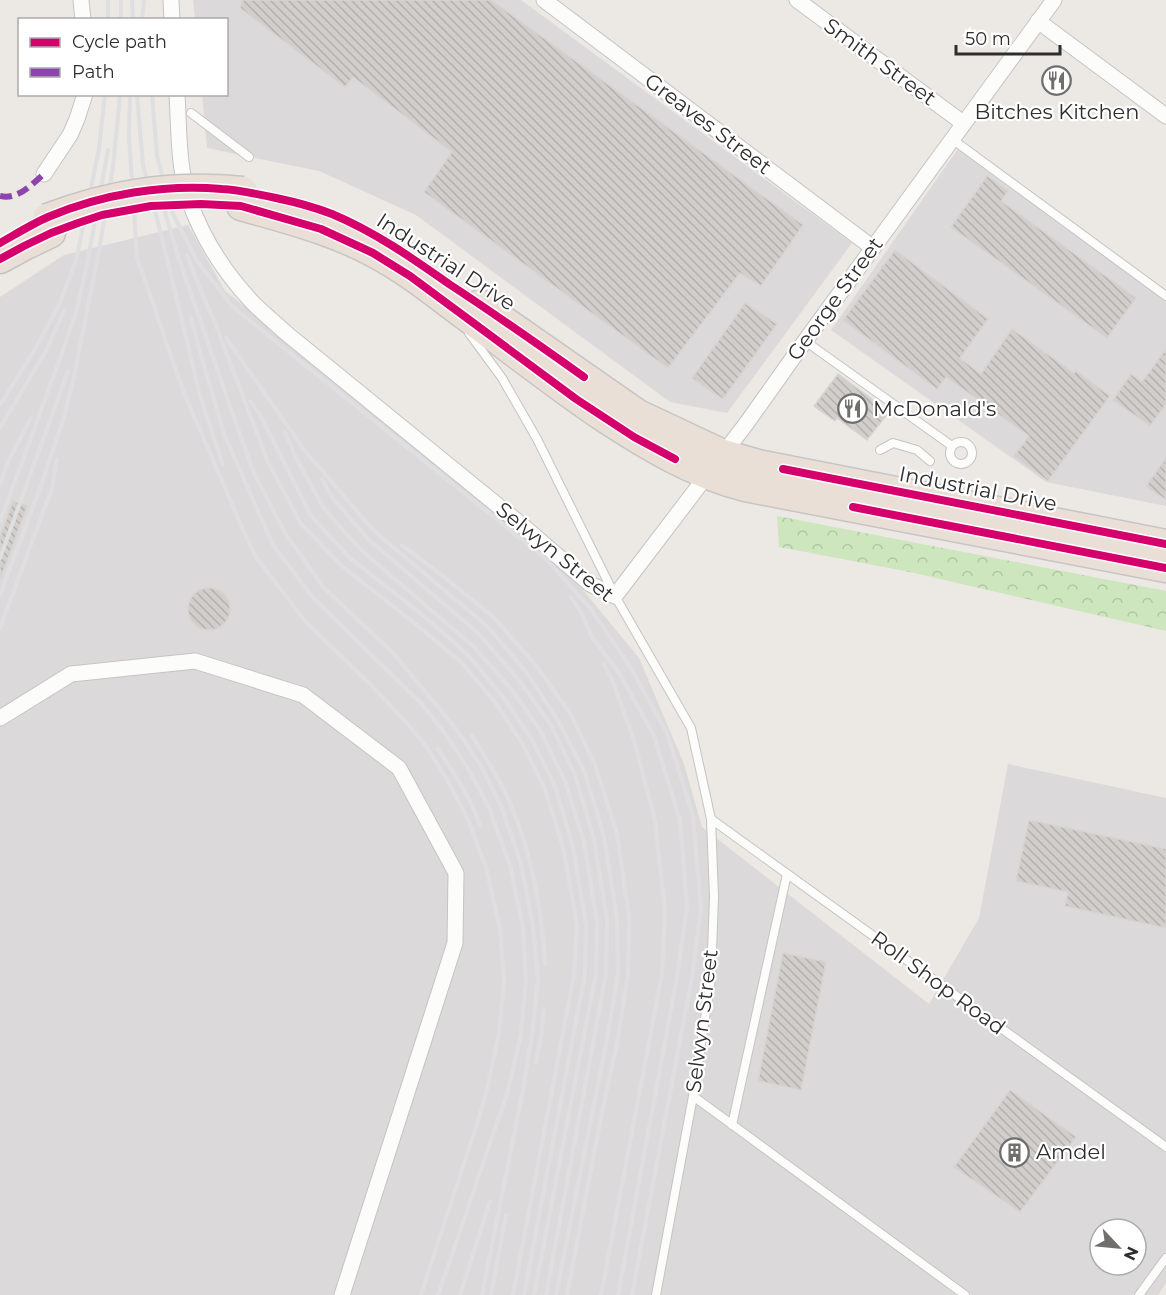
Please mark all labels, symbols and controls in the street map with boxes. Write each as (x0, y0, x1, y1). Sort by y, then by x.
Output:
street label: Smith Street (819, 13, 941, 111)
legend (18, 18, 228, 96)
scale bar (956, 18, 1060, 56)
text: 50 m (965, 28, 1011, 50)
text: Cycle path (72, 31, 167, 53)
text: Path (72, 61, 115, 83)
restaurant icon: Bitches Kitchen (1041, 65, 1073, 97)
street label: Greaves Street (640, 68, 776, 179)
place label: Bitches Kitchen (975, 99, 1140, 124)
street label: Industrial Drive (372, 207, 520, 316)
street label: George Street (781, 232, 888, 365)
restaurant icon: McDonald's (836, 393, 868, 425)
place label: McDonald's (873, 396, 996, 421)
street label: Industrial Drive (897, 461, 1059, 516)
street label: Selwyn Street (491, 497, 619, 607)
street label: Roll Shop Road (866, 925, 1010, 1040)
street label: Selwyn Street (680, 948, 723, 1094)
building icon: Amdel (999, 1136, 1031, 1168)
place label: Amdel (1036, 1139, 1106, 1164)
north arrow (1088, 1217, 1148, 1277)
text: N (1120, 1243, 1142, 1263)

